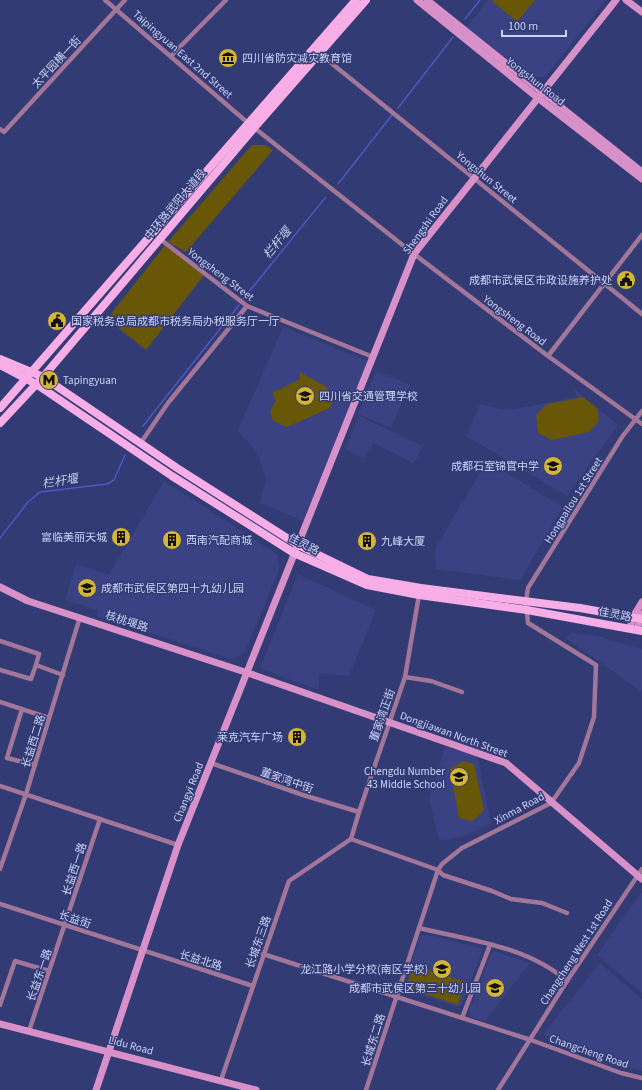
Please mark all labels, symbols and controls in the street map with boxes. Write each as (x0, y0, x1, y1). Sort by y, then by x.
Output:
street label: Taipingyuan East 2nd Street (130, 7, 236, 102)
scale bar (502, 12, 566, 38)
text: 100 m (508, 18, 538, 35)
street label: 太平园横一街 (28, 33, 84, 92)
museum icon: 四川省防灾减灾教育馆 (217, 47, 239, 69)
place label: 四川省防灾减灾教育馆 (242, 51, 352, 66)
street label: Yongshun Road (502, 53, 568, 109)
street label: Yongshun Street (452, 147, 521, 207)
street label: 中环路武阳大道段 (141, 166, 209, 243)
street label: Shengshi Road (399, 193, 451, 257)
water label: 栏杆堰 (259, 222, 297, 263)
street label: Yongsheng Street (184, 244, 257, 305)
public building icon: 成都市武侯区市政设施养护处 (615, 269, 637, 291)
place label: 成都市武侯区市政设施养护处 (469, 273, 612, 288)
street label: Yongsheng Road (479, 291, 549, 349)
public building icon: 国家税务总局成都市税务局办税服务厅一厅 (46, 310, 68, 332)
place label: 国家税务总局成都市税务局办税服务厅一厅 (71, 314, 280, 329)
metro station icon: Tapingyuan (38, 369, 60, 391)
place label: Tapingyuan (63, 373, 117, 388)
school or university icon: 四川省交通管理学校 (294, 385, 316, 407)
place label: 四川省交通管理学校 (319, 389, 418, 404)
street label: Hongpailou 1st Street (541, 454, 606, 546)
school or university icon: 成都石室锦官中学 (542, 455, 564, 477)
place label: 成都石室锦官中学 (451, 459, 539, 474)
water label: 栏杆堰 (41, 470, 81, 493)
building icon: 富临美丽天城 (110, 526, 132, 548)
building icon: 西南汽配商城 (161, 529, 183, 551)
place label: 富临美丽天城 (41, 530, 107, 545)
street label: 佳灵路 (286, 530, 322, 559)
building icon: 九峰大厦 (356, 530, 378, 552)
place label: 西南汽配商城 (186, 533, 252, 548)
place label: 九峰大厦 (381, 534, 425, 549)
school or university icon: 成都市武侯区第四十九幼儿园 (76, 577, 98, 599)
place label: 成都市武侯区第四十九幼儿园 (101, 581, 244, 596)
street label: 佳灵路 (597, 604, 632, 625)
street label: 核桃堰路 (104, 608, 150, 635)
street label: 董家湾正街 (366, 687, 399, 744)
street label: Dongjiawan North Street (398, 708, 510, 761)
street label: 长益西二路 (18, 713, 49, 770)
building icon: 莱克汽车广场 (286, 726, 308, 748)
place label: 莱克汽车广场 (217, 730, 283, 745)
street label: Changyi Road (170, 760, 207, 824)
street label: 董家湾中街 (258, 764, 315, 797)
place label: Chengdu Number 43 Middle School (364, 764, 445, 792)
school or university icon: Chengdu Number 43 Middle School (448, 766, 470, 788)
street label: Xinma Road (492, 789, 547, 828)
street label: 长益西一路 (59, 841, 90, 898)
street label: Changcheng West 1st Road (537, 897, 616, 1008)
street label: 长益街 (57, 907, 93, 932)
street label: 长城东三路 (242, 914, 275, 971)
street label: 长益东一路 (23, 947, 56, 1004)
street label: 长益北路 (178, 947, 224, 974)
school or university icon: 龙江路小学分校(南区学校) (431, 958, 453, 980)
place label: 龙江路小学分校(南区学校) (300, 962, 428, 977)
school or university icon: 成都市武侯区第三十幼儿园 (484, 977, 506, 999)
place label: 成都市武侯区第三十幼儿园 (349, 981, 481, 996)
street label: 长城东二路 (358, 1012, 389, 1069)
street label: Changcheng Road (547, 1031, 631, 1072)
street label: Lidu Road (107, 1032, 155, 1059)

